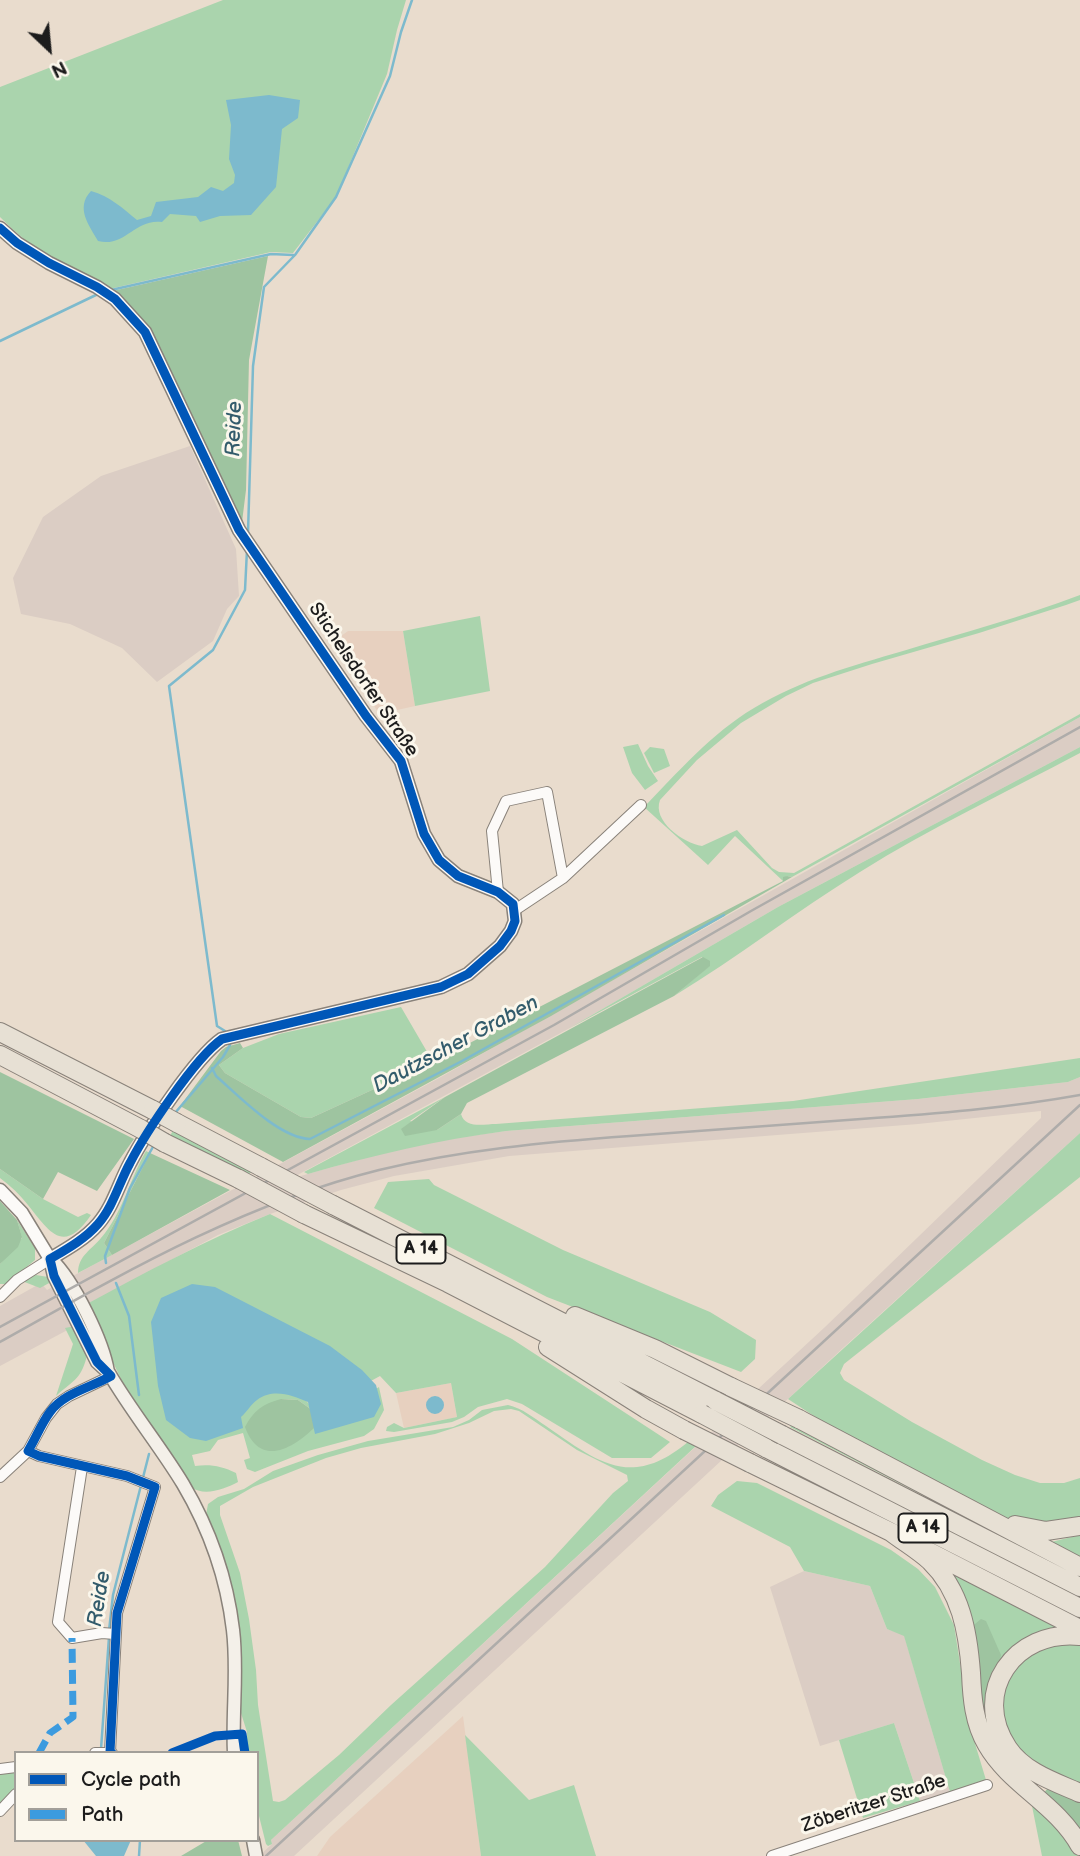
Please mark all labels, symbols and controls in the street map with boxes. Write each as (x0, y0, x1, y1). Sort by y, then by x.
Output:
north arrow (14, 14, 84, 84)
text: N (47, 55, 70, 82)
water label: Reide (221, 401, 249, 457)
street label: Stichelsdorfer Straße (303, 599, 423, 761)
water label: Dautzscher Graben (369, 991, 543, 1099)
road number: A 14 (396, 1234, 446, 1264)
road number: A 14 (898, 1513, 948, 1542)
water label: Reide (83, 1569, 117, 1629)
legend (14, 1751, 259, 1842)
text: Cycle path (81, 1767, 181, 1792)
street label: Zöberitzer Straße (799, 1770, 949, 1838)
text: Path (81, 1802, 123, 1827)

